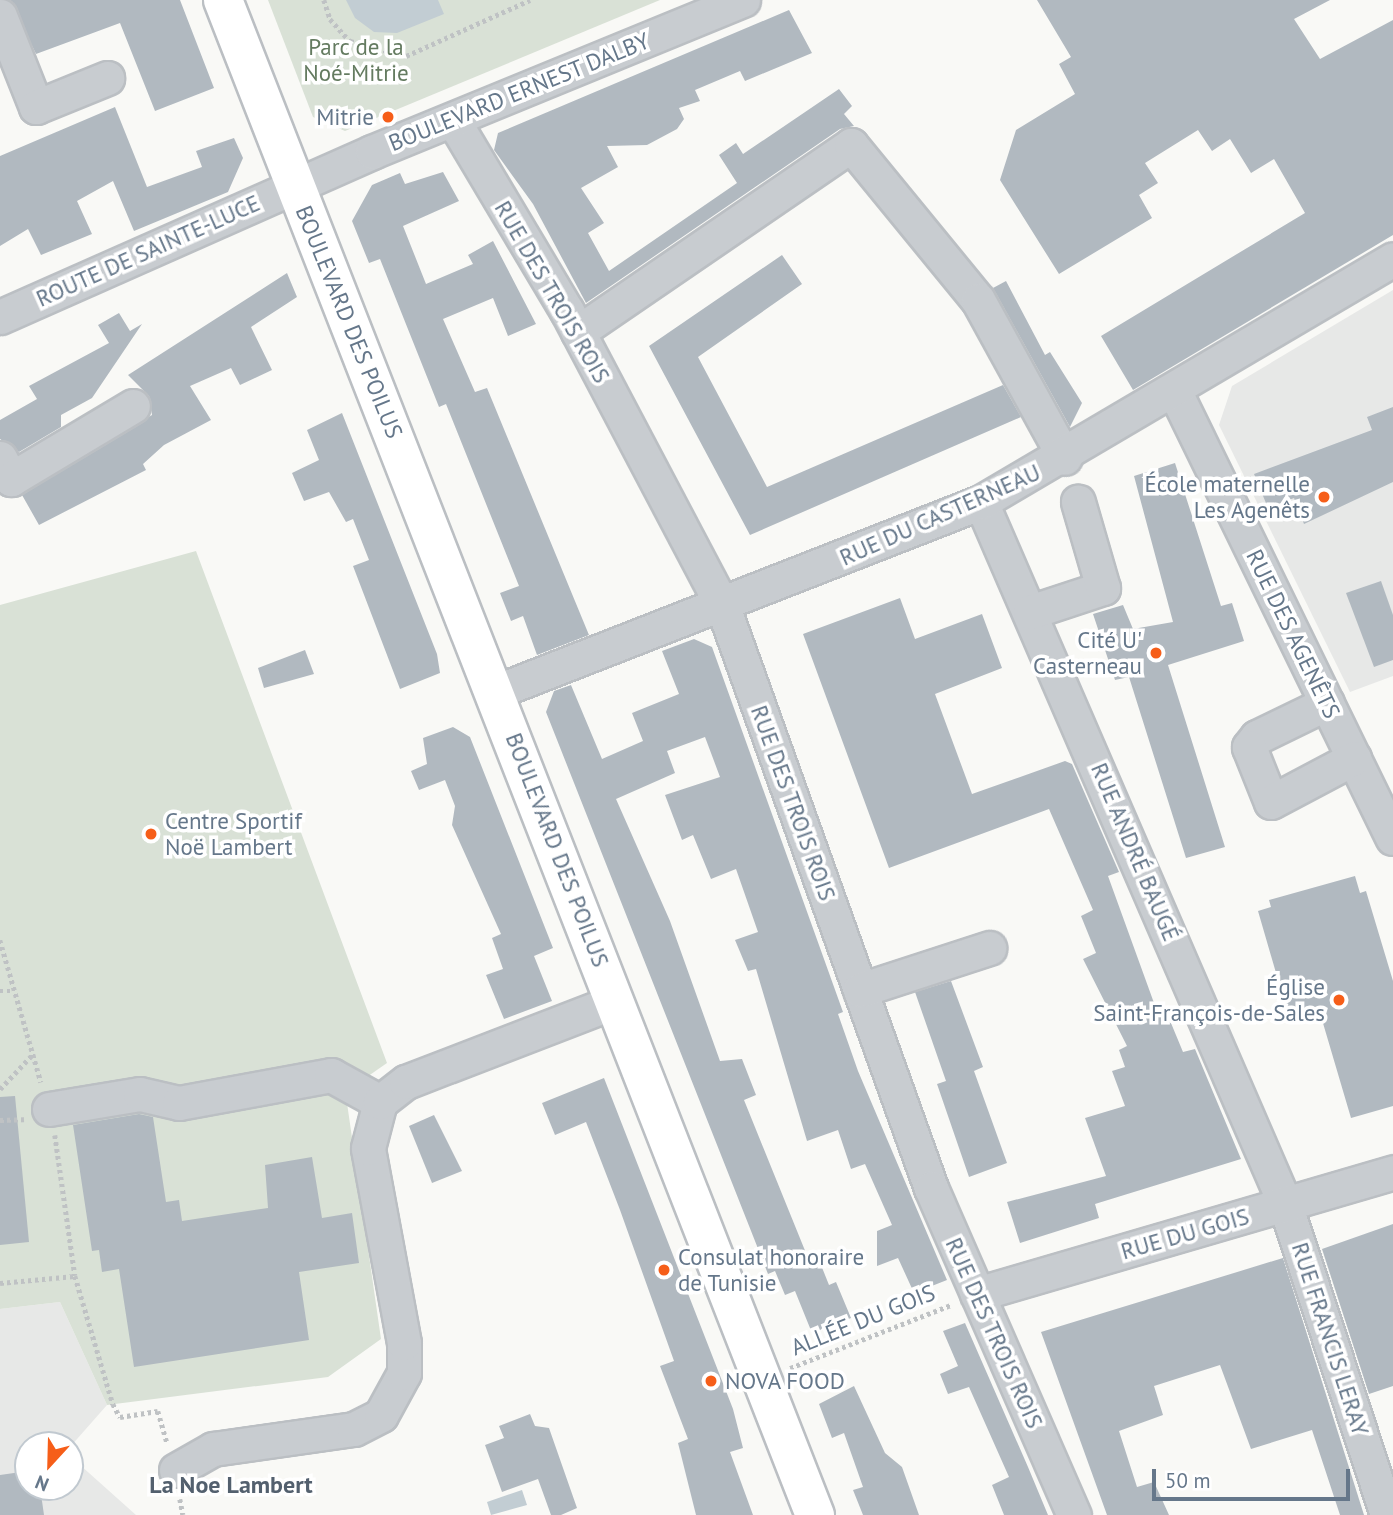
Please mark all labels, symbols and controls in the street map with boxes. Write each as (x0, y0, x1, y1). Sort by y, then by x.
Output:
street label: BOULEVARD ERNEST DALBY (384, 27, 654, 157)
park label: Parc de la Noé-Mitrie (303, 33, 409, 87)
place label: Mitrie (316, 103, 374, 131)
marker: Mitrie (380, 109, 396, 125)
street label: ROUTE DE SAINTE-LUCE (32, 189, 264, 313)
street label: RUE DES TROIS ROIS (488, 196, 616, 388)
street label: BOULEVARD DES POILUS (290, 202, 408, 442)
street label: RUE DU CASTERNEAU (835, 458, 1045, 572)
place label: École maternelle Les Agenêts (1144, 470, 1310, 524)
marker: École maternelle Les Agenêts (1316, 489, 1332, 505)
street label: RUE DES AGENÊTS (1240, 545, 1346, 723)
place label: Cité U' Casterneau (1033, 626, 1142, 680)
marker: Cité U' Casterneau (1148, 645, 1164, 661)
street label: RUE DES TROIS ROIS (745, 701, 841, 905)
street label: BOULEVARD DES POILUS (500, 729, 614, 971)
street label: RUE ANDRÉ BAUGÉ (1085, 758, 1185, 946)
place label: Centre Sportif Noë Lambert (165, 807, 302, 861)
marker: Centre Sportif Noë Lambert (143, 826, 159, 842)
place label: Église Saint-François-de-Sales (1093, 973, 1325, 1027)
marker: Église Saint-François-de-Sales (1331, 992, 1347, 1008)
street label: RUE DU GOIS (1118, 1203, 1252, 1265)
street label: RUE DES TROIS ROIS (939, 1233, 1049, 1433)
street label: RUE FRANCIS LERAY (1286, 1239, 1374, 1439)
place label: Consulat honoraire de Tunisie (678, 1243, 864, 1297)
marker: Consulat honoraire de Tunisie (656, 1262, 672, 1278)
street label: ALLÉE DU GOIS (787, 1279, 939, 1361)
place label: NOVA FOOD (725, 1367, 846, 1395)
marker: NOVA FOOD (703, 1373, 719, 1389)
north arrow (14, 1431, 84, 1501)
scale bar (1155, 1456, 1353, 1500)
text: 50 m (1165, 1467, 1211, 1494)
text: N (32, 1470, 52, 1497)
district label: La Noe Lambert (149, 1471, 313, 1499)

